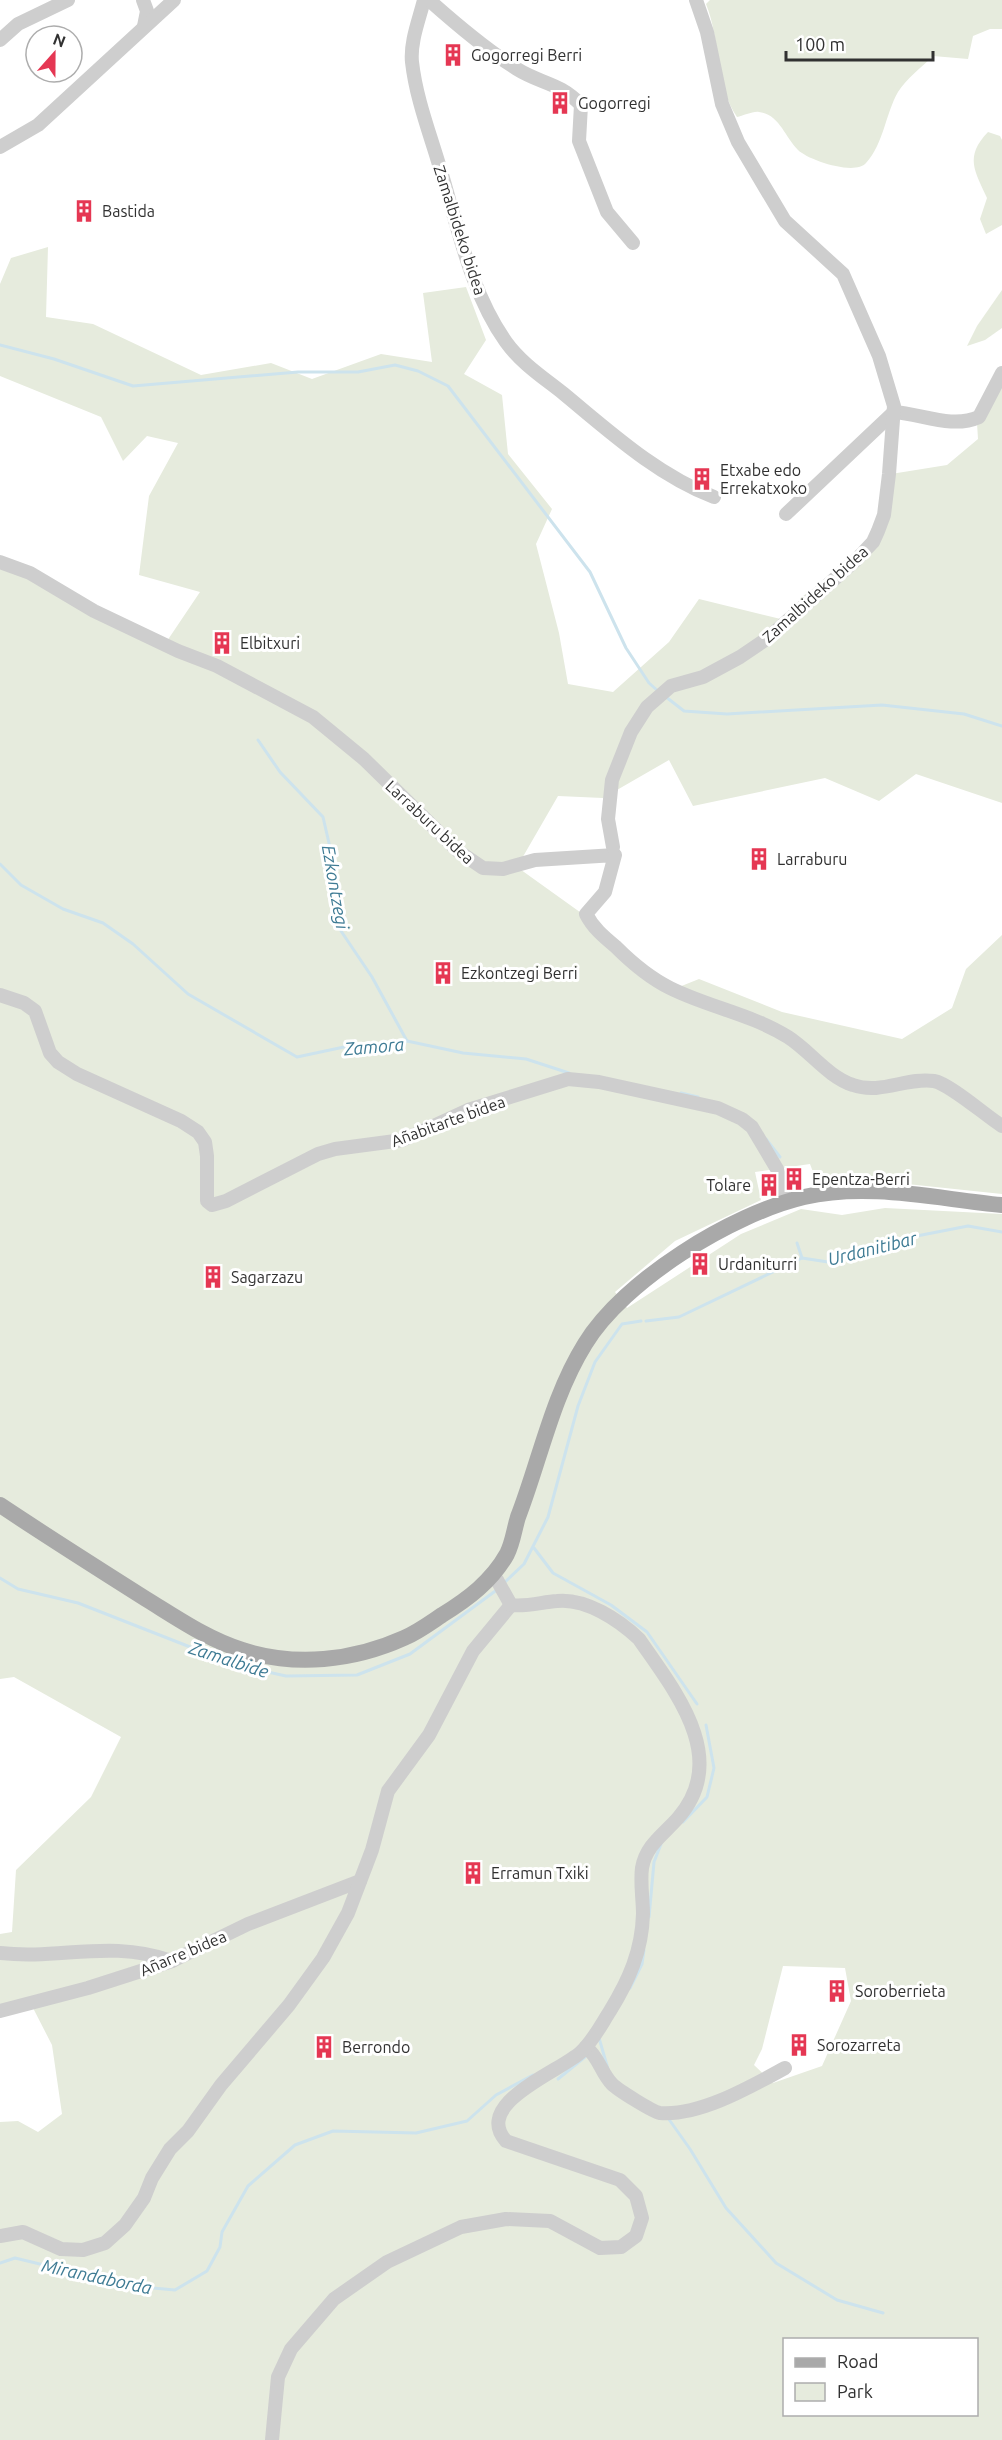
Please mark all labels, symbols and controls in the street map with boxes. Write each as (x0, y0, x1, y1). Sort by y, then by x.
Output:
north arrow (24, 24, 84, 84)
scale bar (786, 24, 933, 62)
text: N (51, 29, 68, 51)
text: 100 m (795, 34, 845, 54)
building icon: Gogorregi Berri (440, 42, 466, 68)
place label: Gogorregi Berri (471, 46, 582, 64)
building icon: Gogorregi (547, 90, 573, 116)
place label: Gogorregi (578, 94, 651, 112)
street label: Zamalbideko bidea (431, 163, 489, 297)
building icon: Bastida (71, 198, 97, 224)
place label: Bastida (102, 202, 155, 220)
place label: Etxabe edo Errekatxoko (720, 461, 807, 497)
building icon: Etxabe edo Errekatxoko (689, 466, 715, 492)
street label: Zamalbideko bidea (759, 542, 871, 646)
building icon: Elbitxuri (209, 630, 235, 656)
place label: Elbitxuri (240, 634, 300, 652)
street label: Larraburu bidea (382, 777, 478, 867)
water label: Ezkontzegi (319, 843, 353, 931)
building icon: Larraburu (746, 846, 772, 872)
place label: Larraburu (777, 850, 847, 868)
building icon: Ezkontzegi Berri (430, 960, 456, 986)
place label: Ezkontzegi Berri (461, 964, 578, 982)
water label: Zamora (342, 1033, 405, 1059)
street label: Añabitarte bidea (389, 1092, 507, 1150)
building icon: Epentza-Berri (781, 1166, 807, 1192)
place label: Epentza-Berri (812, 1170, 910, 1188)
building icon: Tolare (756, 1172, 782, 1198)
place label: Tolare (706, 1176, 751, 1194)
water label: Urdanitibar (825, 1227, 920, 1269)
building icon: Urdaniturri (687, 1251, 713, 1277)
place label: Urdaniturri (718, 1255, 797, 1273)
building icon: Sagarzazu (200, 1264, 226, 1290)
place label: Sagarzazu (231, 1268, 303, 1286)
water label: Zamalbide (186, 1636, 271, 1681)
building icon: Erramun Txiki (460, 1860, 486, 1886)
place label: Erramun Txiki (491, 1864, 589, 1882)
street label: Añarre bidea (137, 1927, 229, 1979)
building icon: Soroberrieta (824, 1978, 850, 2004)
place label: Soroberrieta (855, 1982, 946, 2000)
building icon: Sorozarreta (786, 2032, 812, 2058)
building icon: Berrondo (311, 2034, 337, 2060)
place label: Sorozarreta (817, 2036, 901, 2054)
place label: Berrondo (342, 2038, 410, 2056)
water label: Mirandaborda (40, 2255, 154, 2297)
legend (783, 2338, 978, 2416)
text: Road (837, 2351, 879, 2371)
text: Park (837, 2381, 873, 2401)

